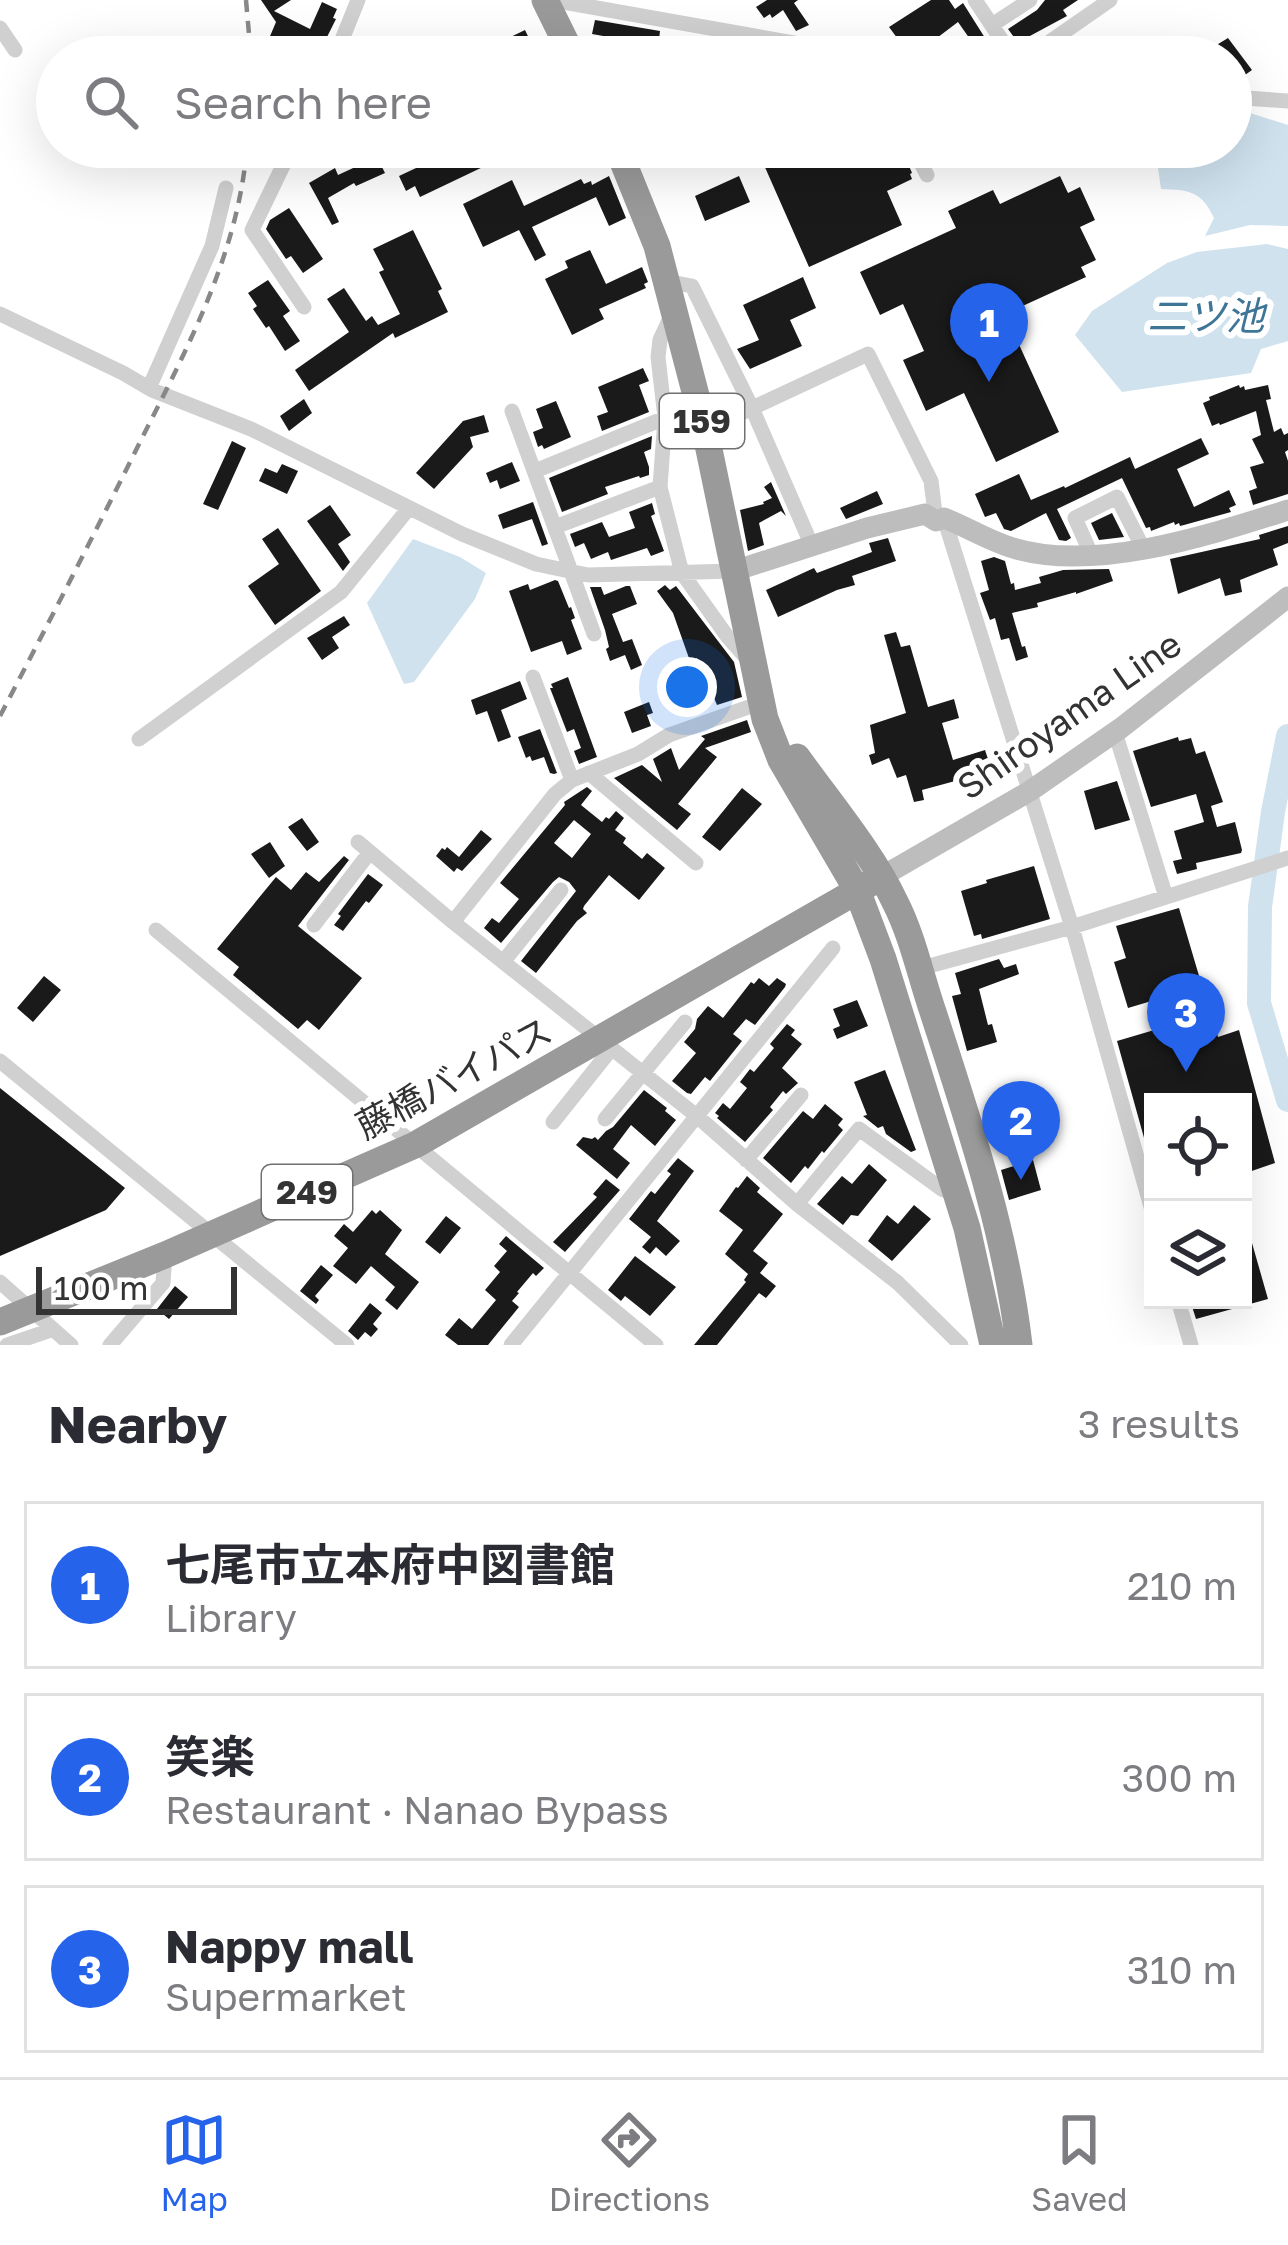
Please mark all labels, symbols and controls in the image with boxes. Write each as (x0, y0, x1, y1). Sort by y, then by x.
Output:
search box (36, 36, 1252, 168)
icon: search (78, 69, 144, 135)
text: Search here (174, 75, 432, 129)
pin: 1 (950, 283, 1028, 382)
water label: 二ツ池 (1147, 292, 1268, 339)
road number: 159 (660, 394, 744, 448)
street label: Shiroyama Line (949, 621, 1189, 808)
your location (657, 657, 717, 717)
pin: 3 (1147, 973, 1225, 1072)
street label: 藤橋バイパス (349, 1008, 559, 1147)
pin: 2 (982, 1081, 1060, 1180)
map controls (1144, 1093, 1252, 1309)
button: locate (1144, 1093, 1252, 1201)
road number: 249 (262, 1165, 352, 1219)
button: layers (1144, 1201, 1252, 1309)
scale bar (36, 1261, 237, 1314)
text: 100 m (54, 1268, 148, 1307)
text: Nearby (48, 1393, 227, 1454)
text: 3 results (1078, 1400, 1240, 1447)
text: 七尾市立本府中図書館 (165, 1537, 615, 1591)
text: 1 (80, 1562, 100, 1609)
text: 210 m (1127, 1562, 1237, 1609)
text: Library (165, 1594, 297, 1641)
text: 笑楽 (165, 1729, 255, 1783)
text: 2 (78, 1754, 102, 1801)
text: 300 m (1122, 1754, 1237, 1801)
text: Restaurant · Nanao Bypass (165, 1786, 669, 1833)
text: Nappy mall (165, 1919, 414, 1973)
text: 3 (78, 1946, 102, 1993)
text: 310 m (1127, 1946, 1237, 1993)
text: Supermarket (165, 1973, 407, 2020)
tab: Map (161, 2107, 228, 2218)
tab: Directions (549, 2107, 710, 2218)
tab: Saved (1031, 2107, 1127, 2218)

